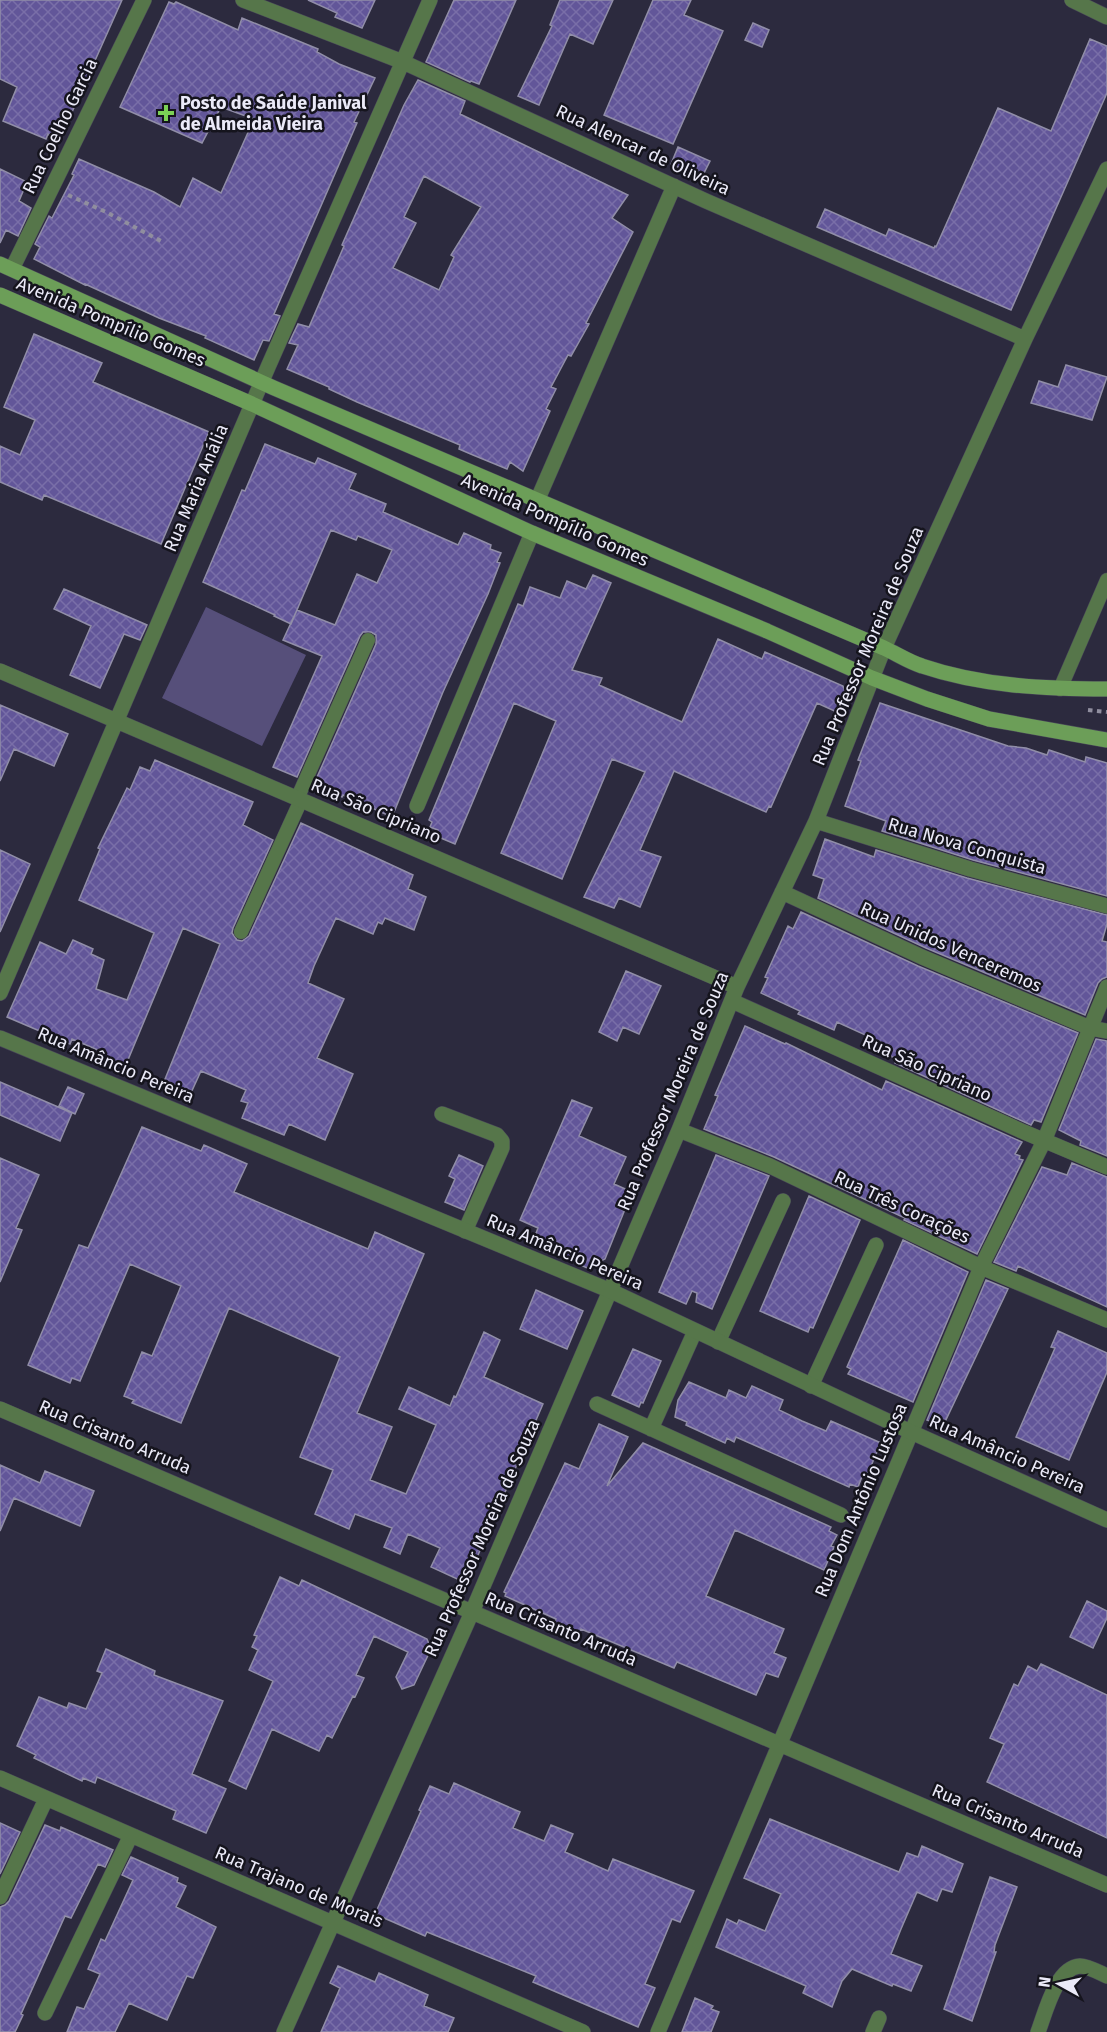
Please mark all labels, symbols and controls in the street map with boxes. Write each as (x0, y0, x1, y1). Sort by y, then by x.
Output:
street label: Rua Coelho Garcia (18, 55, 102, 197)
place label: Posto de Saúde Janival de Almeida Vieira (180, 92, 367, 135)
street label: Rua Alencar de Oliveira (552, 100, 734, 200)
marker: Posto de Saúde Janival de Almeida Vieira (157, 104, 175, 122)
street label: Avenida Pompílio Gomes (13, 272, 209, 372)
street label: Rua Maria Anália (159, 421, 233, 555)
street label: Avenida Pompílio Gomes (458, 469, 652, 571)
street label: Rua Professor Moreira de Souza (808, 523, 928, 769)
street label: Rua São Cipriano (307, 774, 445, 848)
street label: Rua Nova Conquista (885, 813, 1049, 879)
street label: Rua Unidos Venceremos (857, 897, 1045, 997)
street label: Rua Professor Moreira de Souza (613, 968, 733, 1214)
street label: Rua Amâncio Pereira (34, 1022, 198, 1108)
street label: Rua São Cipriano (859, 1030, 995, 1106)
street label: Rua Três Corações (831, 1166, 973, 1248)
street label: Rua Amâncio Pereira (483, 1209, 647, 1295)
street label: Rua Crisanto Arruda (36, 1395, 194, 1479)
street label: Rua Dom Antônio Lustosa (810, 1399, 912, 1601)
street label: Rua Amâncio Pereira (926, 1410, 1088, 1498)
street label: Rua Professor Moreira de Souza (420, 1416, 544, 1660)
street label: Rua Crisanto Arruda (482, 1587, 640, 1671)
street label: Rua Crisanto Arruda (929, 1779, 1087, 1863)
street label: Rua Trajano de Morais (212, 1842, 386, 1932)
north arrow (1029, 1954, 1089, 2014)
text: N (1034, 1975, 1055, 1989)

